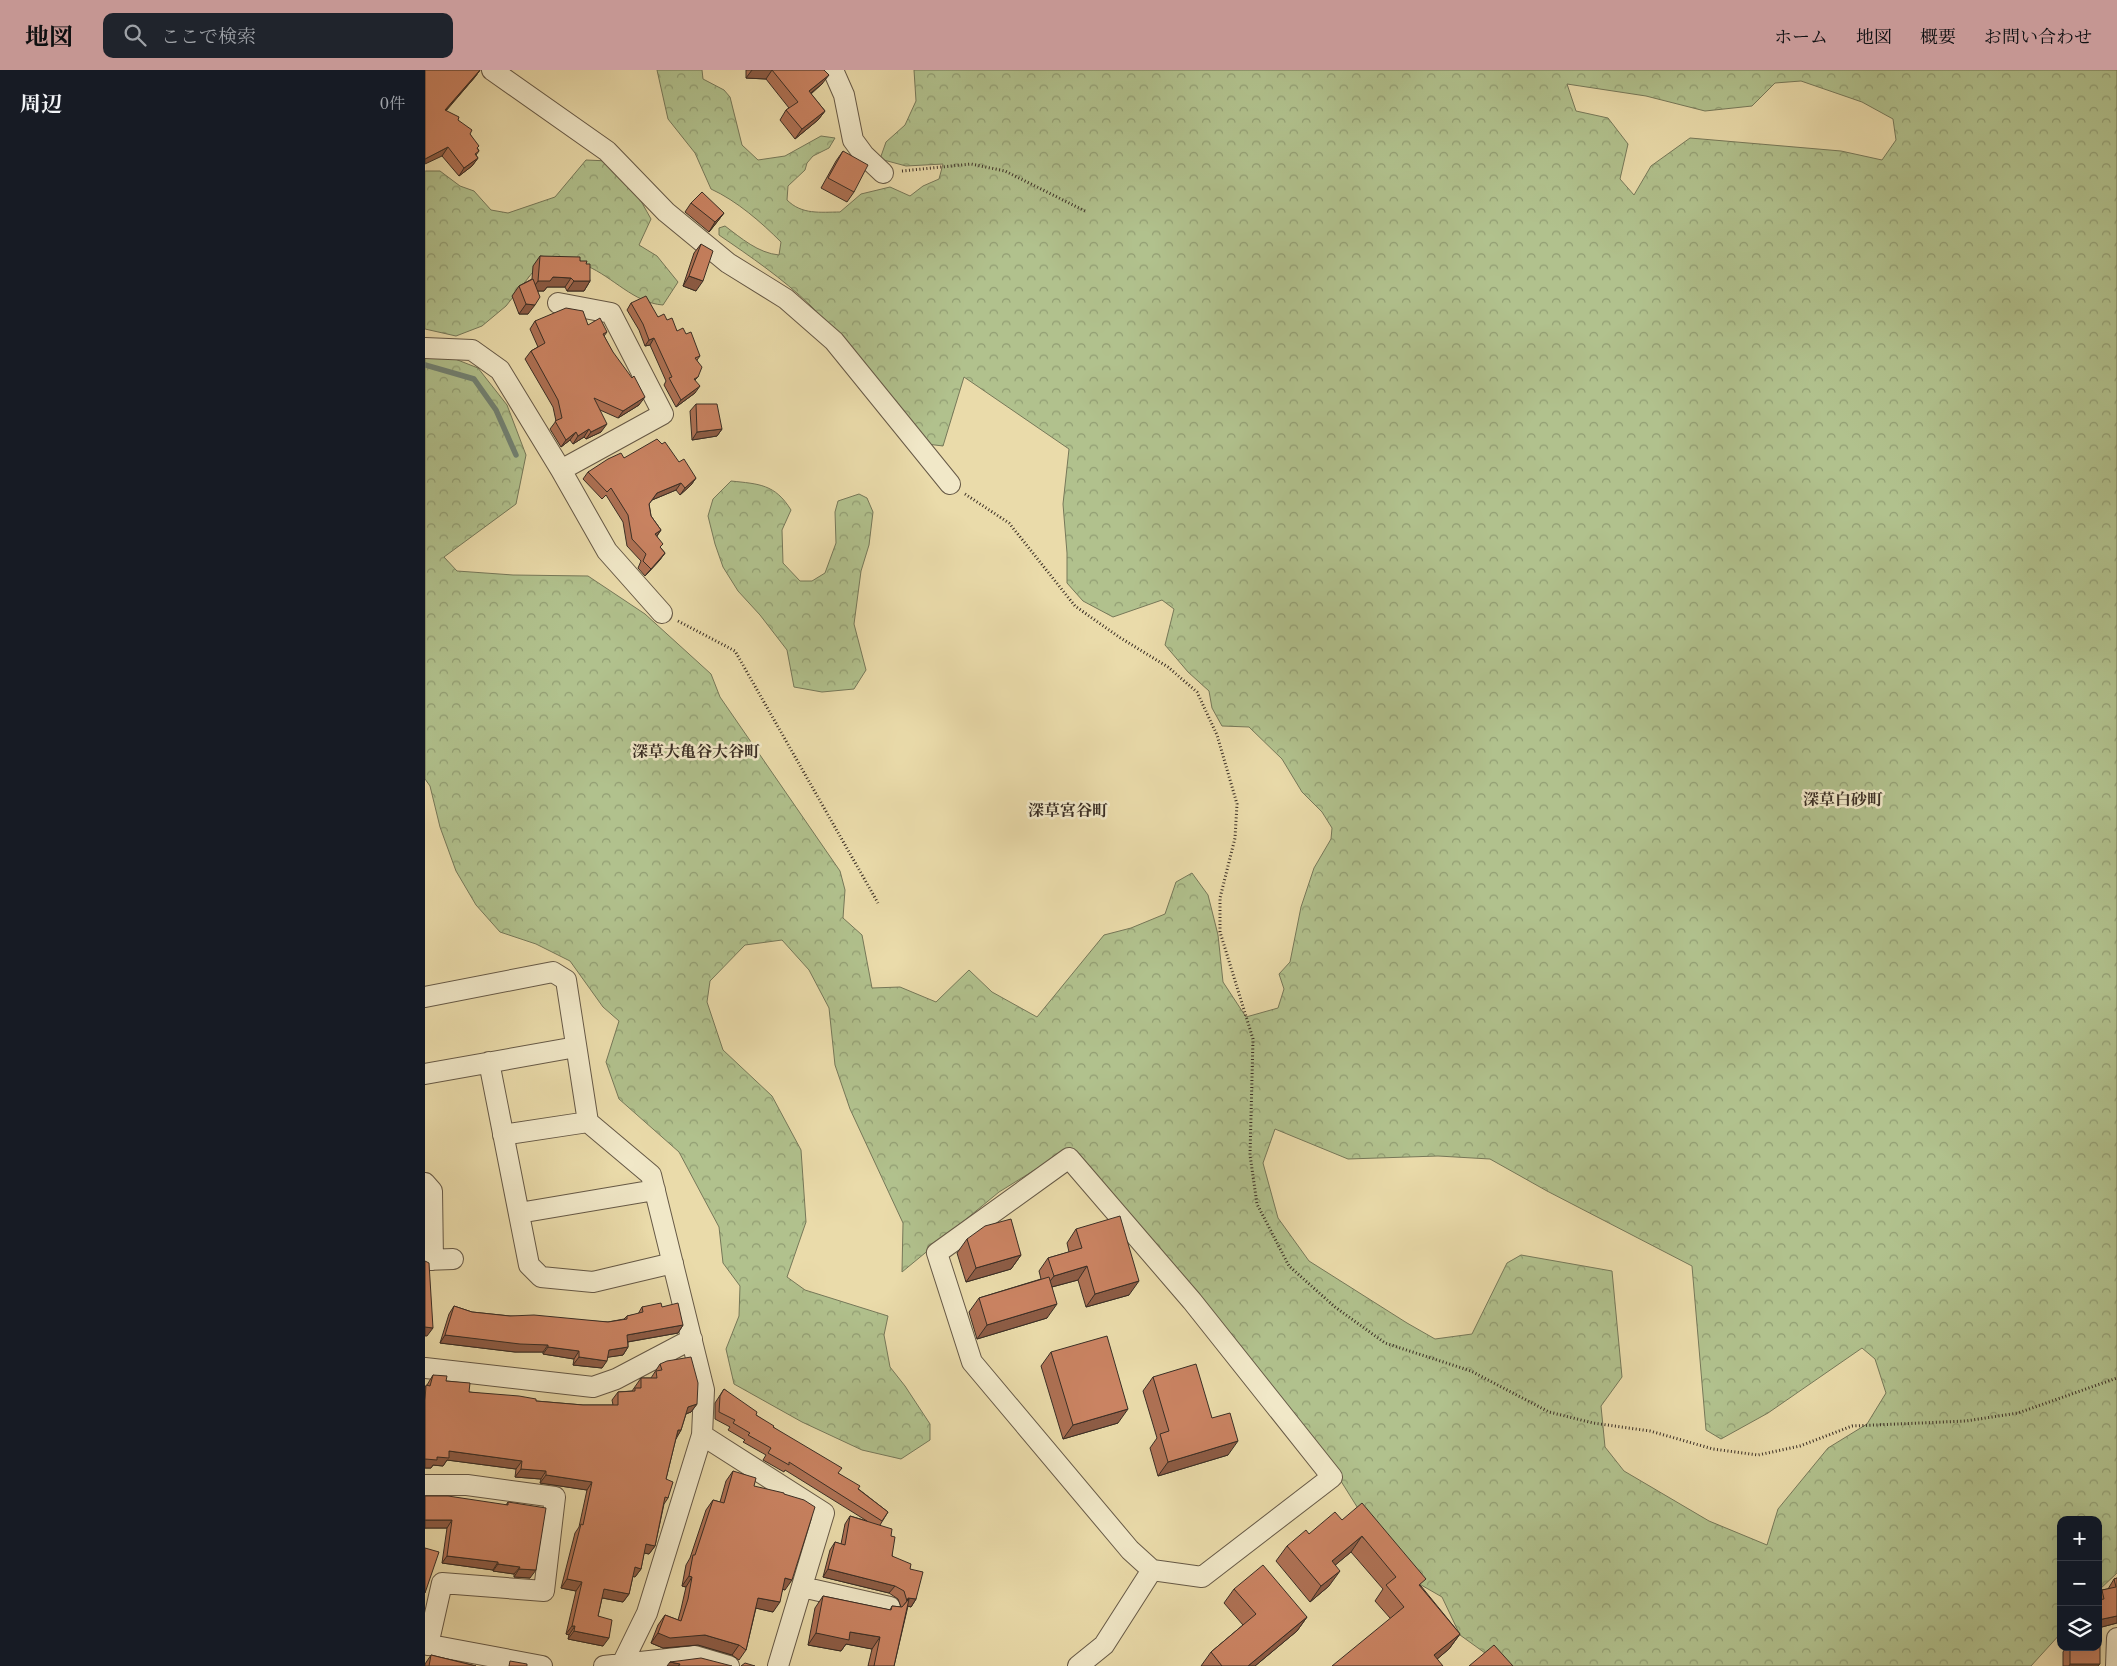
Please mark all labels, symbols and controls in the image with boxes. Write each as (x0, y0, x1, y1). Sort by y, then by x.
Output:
search box (103, 13, 453, 58)
icon: search (121, 21, 149, 49)
text: 地図 (25, 27, 73, 51)
text: ここで検索 (161, 29, 256, 48)
text: ホーム (1774, 29, 1828, 47)
text: 地図 (1856, 29, 1892, 47)
text: 概要 (1920, 29, 1956, 47)
text: お問い合わせ (1984, 29, 2092, 47)
text: 周辺 (20, 95, 62, 116)
text: 0件 (380, 97, 405, 113)
district label: 深草大亀谷大谷町 (632, 743, 760, 761)
district label: 深草白砂町 (1803, 791, 1883, 809)
district label: 深草宮谷町 (1028, 802, 1108, 820)
map controls (2057, 1516, 2102, 1651)
button: + (2057, 1516, 2102, 1561)
button: − (2057, 1561, 2102, 1606)
button: layers (2057, 1606, 2102, 1651)

